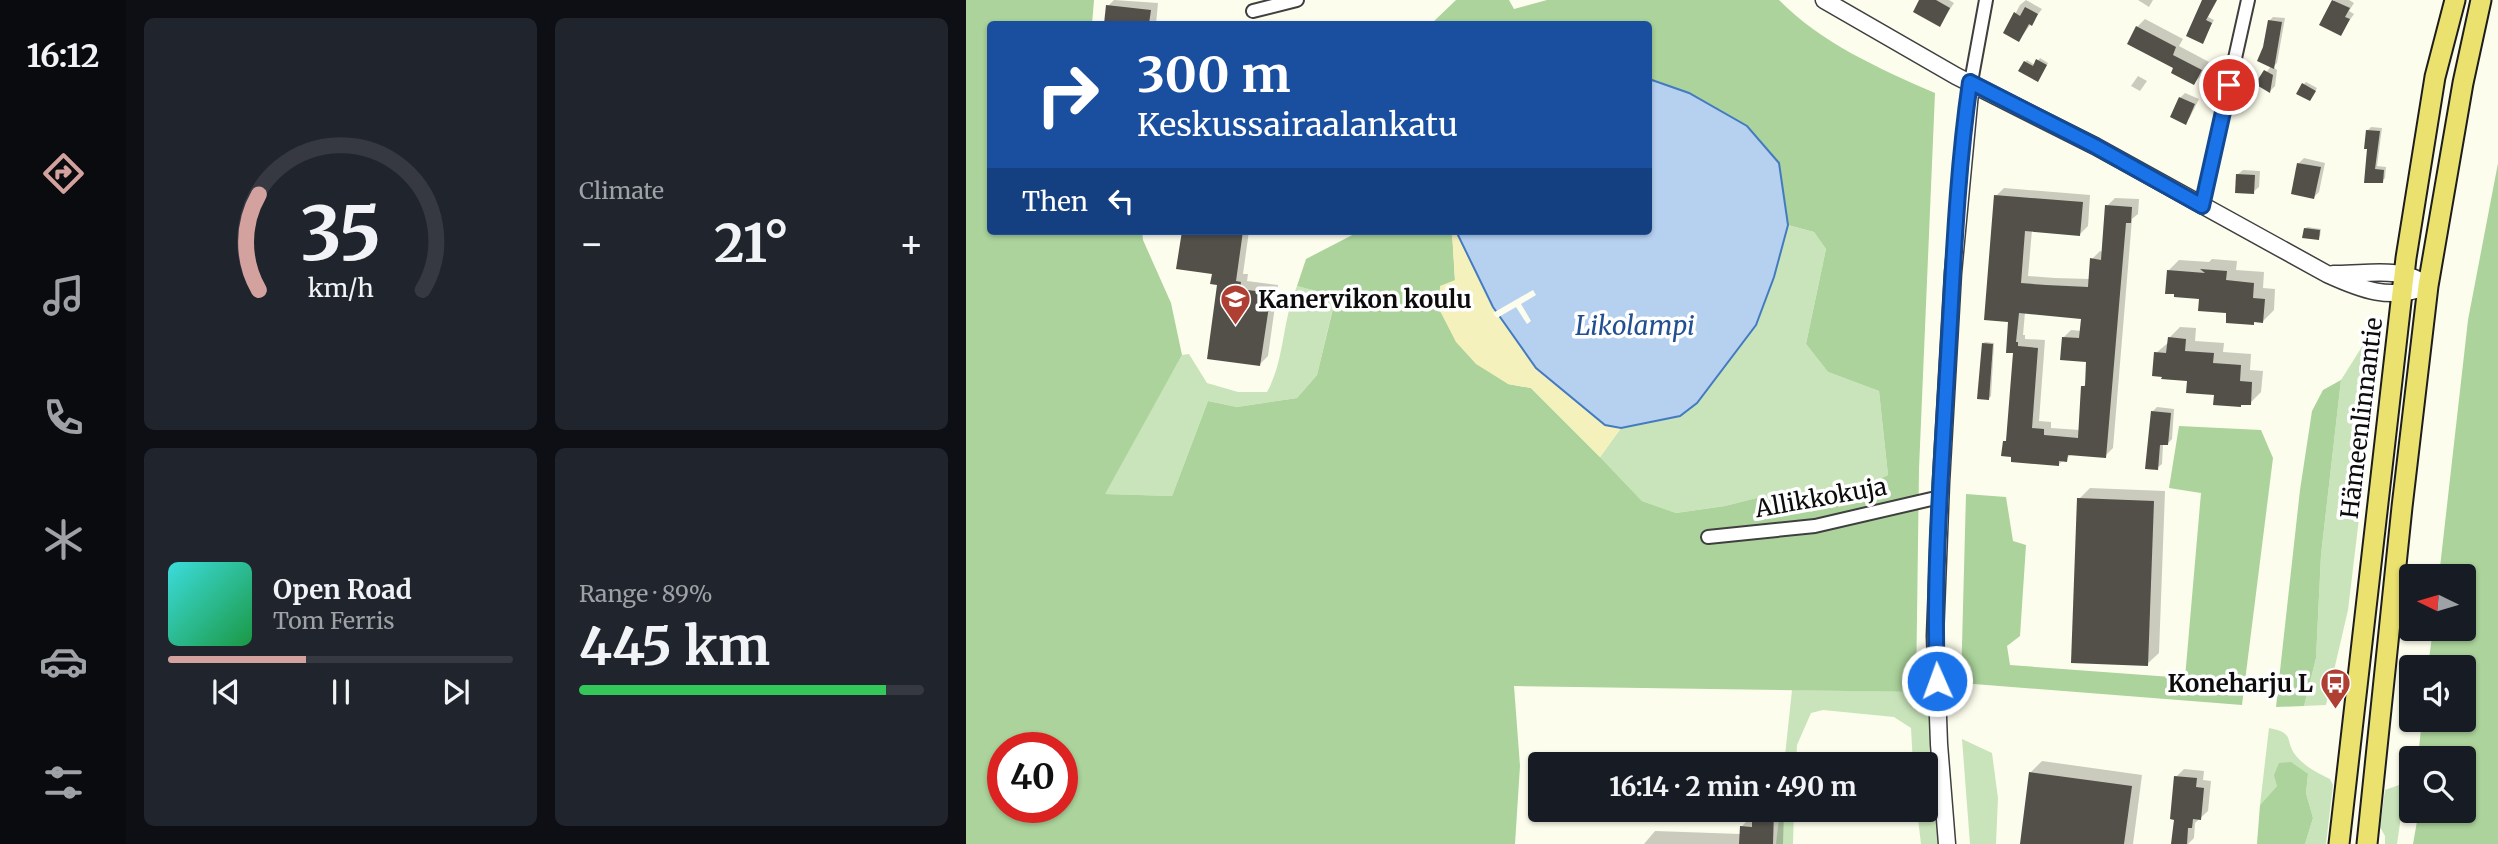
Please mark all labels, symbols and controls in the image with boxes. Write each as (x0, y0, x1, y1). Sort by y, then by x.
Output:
text: 16:12 (26, 36, 100, 76)
text: 300 m (1137, 44, 1291, 105)
icon: right (1022, 49, 1113, 140)
pin (2199, 55, 2259, 115)
icon: arrive (2210, 66, 2248, 104)
text: Keskussairaalankatu (1137, 105, 1458, 145)
icon: directions (39, 149, 88, 198)
text: Climate (579, 176, 664, 205)
icon: left (1102, 182, 1140, 220)
text: Then (1022, 185, 1088, 218)
text: 35 (300, 188, 381, 280)
text: 21° (714, 211, 789, 276)
text: − (579, 220, 604, 267)
text: + (899, 220, 924, 267)
icon: music (39, 271, 88, 320)
text: km/h (307, 272, 374, 304)
school or university icon: Kanervikon koulu (1218, 283, 1252, 327)
place label: Kanervikon koulu (1258, 284, 1472, 315)
water label: Likolampi (1575, 309, 1695, 342)
street label: Hämeenlinnantie (2334, 316, 2389, 520)
icon: phone (39, 393, 88, 442)
street label: Allikkokuja (1752, 471, 1889, 525)
icon: climate (39, 515, 88, 564)
north arrow (2399, 564, 2476, 640)
map controls (2399, 564, 2476, 823)
text: Open Road (273, 573, 412, 606)
text: Range · 89% (579, 579, 713, 608)
text: Tom Ferris (273, 606, 395, 635)
text: 445 km (579, 614, 770, 679)
icon: car (39, 637, 88, 686)
position arrow (1900, 644, 1974, 718)
button: sound (2399, 655, 2476, 732)
bus stop icon: Koneharju L (2319, 667, 2353, 711)
place label: Koneharju L (2167, 668, 2313, 699)
icon: previous (207, 673, 245, 711)
icon: pause (322, 673, 360, 711)
icon: next (437, 673, 475, 711)
speed limit sign: 40 (987, 732, 1078, 823)
button: search (2399, 746, 2476, 823)
icon: filters (39, 758, 88, 807)
text: 16:14 · 2 min · 490 m (1609, 770, 1857, 803)

